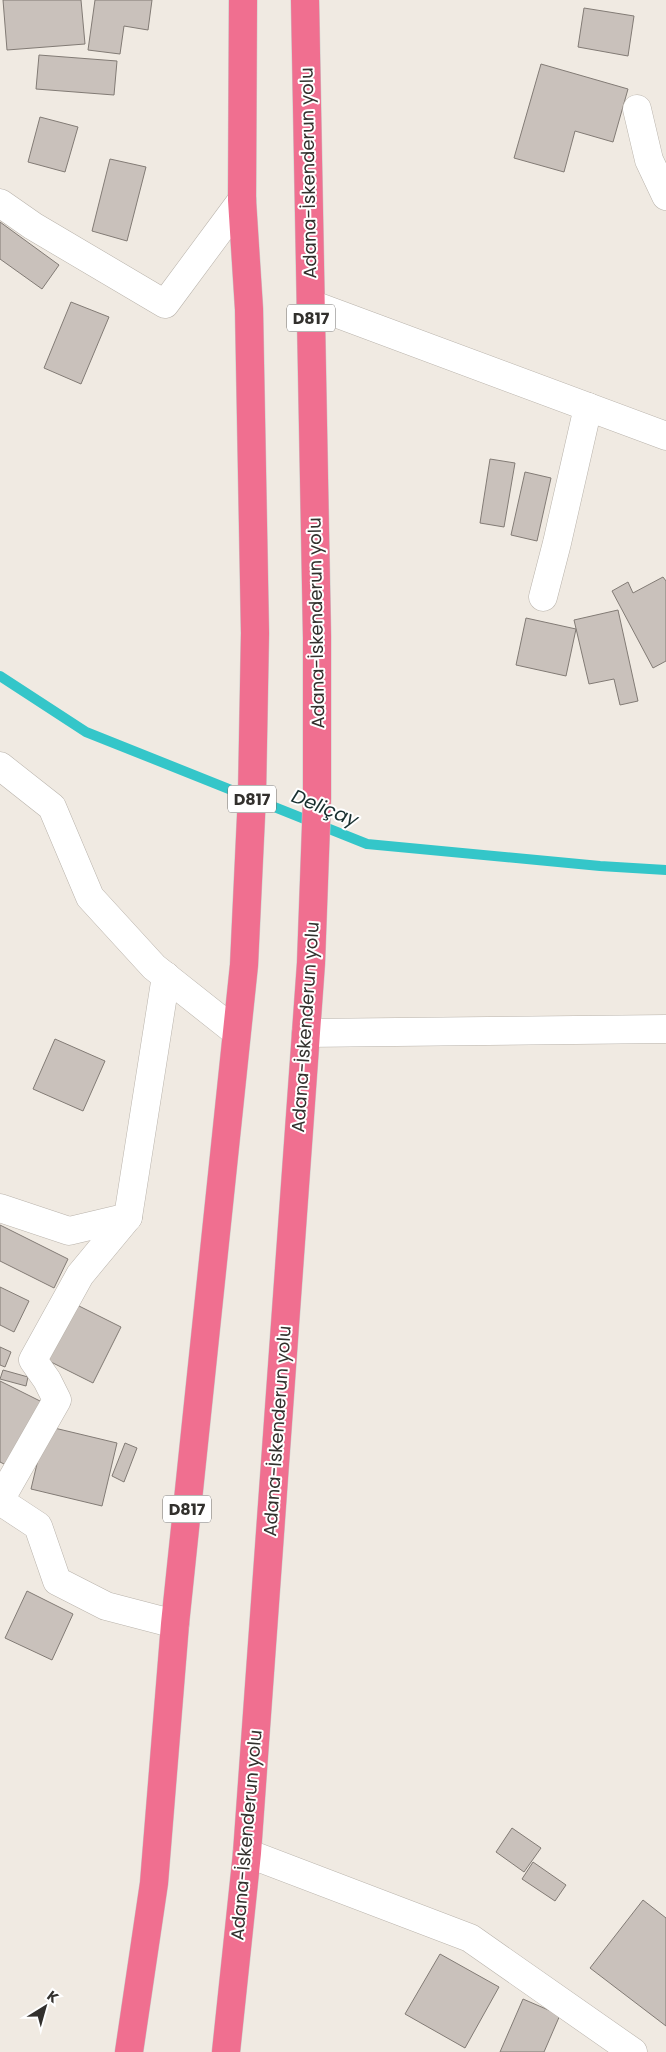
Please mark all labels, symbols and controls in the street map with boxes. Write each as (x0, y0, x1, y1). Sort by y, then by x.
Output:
street label: Adana-İskenderun yolu (294, 67, 322, 279)
road number: D817 (287, 304, 335, 332)
street label: Adana-İskenderun yolu (302, 517, 330, 729)
water label: Deliçay (288, 782, 364, 834)
road number: D817 (228, 786, 276, 812)
street label: Adana-İskenderun yolu (285, 921, 325, 1133)
street label: Adana-İskenderun yolu (257, 1325, 297, 1537)
road number: D817 (163, 1496, 211, 1522)
street label: Adana-İskenderun yolu (224, 1729, 268, 1941)
north arrow (20, 1982, 70, 2032)
text: K (43, 1986, 63, 2008)

